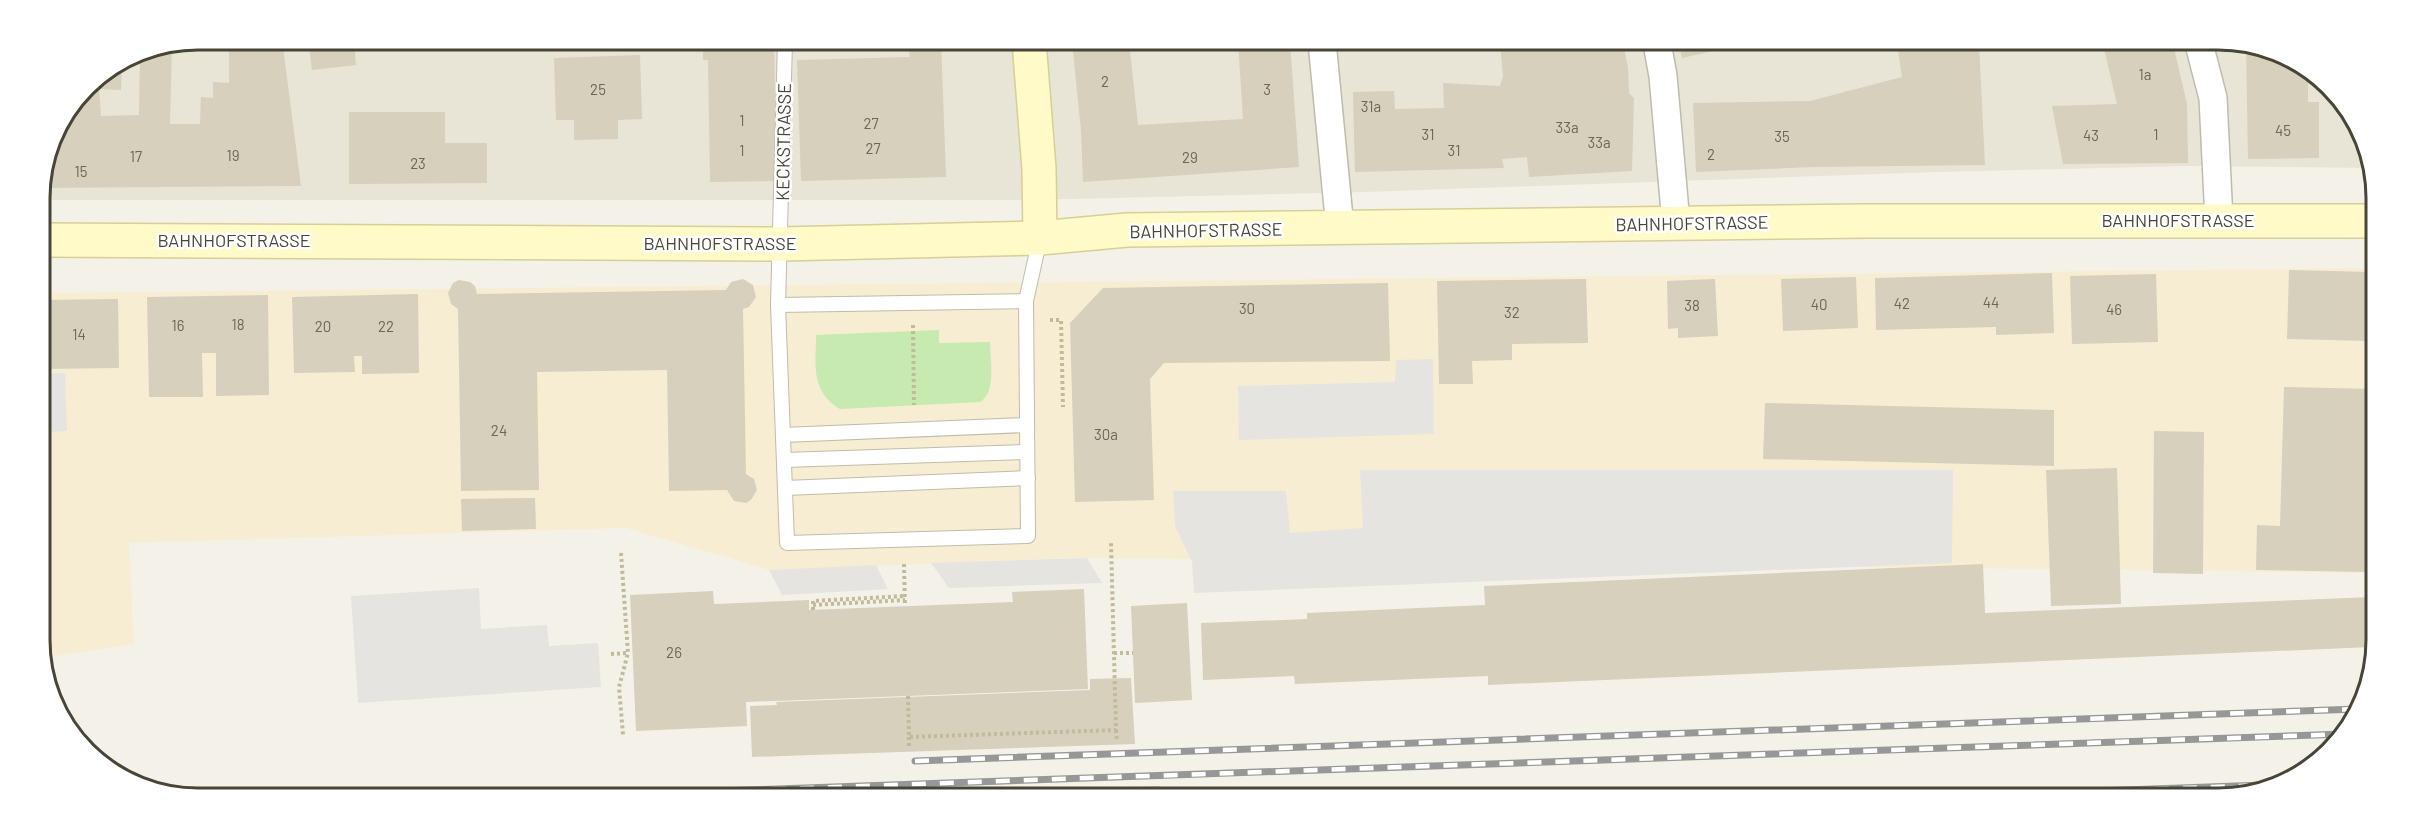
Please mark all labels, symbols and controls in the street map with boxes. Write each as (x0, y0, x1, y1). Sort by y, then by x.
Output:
house number: 1a (2139, 65, 2151, 83)
house number: 2 (1101, 72, 1109, 90)
house number: 25 (590, 80, 606, 98)
house number: 3 (1263, 80, 1271, 98)
street label: KECKSTRASSE (771, 83, 795, 201)
house number: 31a (1361, 97, 1381, 115)
house number: 1 (739, 111, 745, 129)
house number: 27 (863, 114, 879, 132)
house number: 33a (1555, 118, 1579, 136)
house number: 45 (2275, 121, 2291, 139)
house number: 31 (1422, 125, 1434, 143)
house number: 1 (2153, 125, 2159, 143)
house number: 43 (2083, 126, 2099, 144)
house number: 35 (1774, 127, 1790, 145)
house number: 33a (1587, 133, 1611, 151)
house number: 27 (865, 139, 881, 157)
house number: 1 (739, 141, 745, 159)
house number: 31 (1448, 141, 1460, 159)
house number: 2 (1707, 145, 1715, 163)
house number: 19 (226, 146, 240, 164)
house number: 17 (130, 147, 142, 165)
house number: 29 (1182, 148, 1198, 166)
house number: 23 (410, 154, 426, 172)
house number: 15 (75, 162, 87, 180)
street label: BAHNHOFSTRASSE (2101, 209, 2255, 231)
street label: BAHNHOFSTRASSE (1615, 211, 1769, 235)
street label: BAHNHOFSTRASSE (1129, 218, 1283, 242)
street label: BAHNHOFSTRASSE (157, 229, 311, 251)
street label: BAHNHOFSTRASSE (643, 232, 797, 254)
house number: 44 (1983, 293, 1999, 311)
house number: 42 (1894, 294, 1910, 312)
house number: 40 (1811, 295, 1827, 313)
house number: 38 (1684, 296, 1700, 314)
house number: 30 (1239, 299, 1255, 317)
house number: 46 (2106, 300, 2122, 318)
house number: 32 (1504, 303, 1520, 321)
house number: 18 (231, 315, 245, 333)
house number: 16 (172, 316, 184, 334)
house number: 20 (315, 317, 331, 335)
house number: 22 (378, 317, 394, 335)
house number: 14 (72, 325, 86, 343)
house number: 24 (491, 421, 507, 439)
house number: 30a (1094, 425, 1118, 443)
house number: 26 (666, 643, 682, 661)

